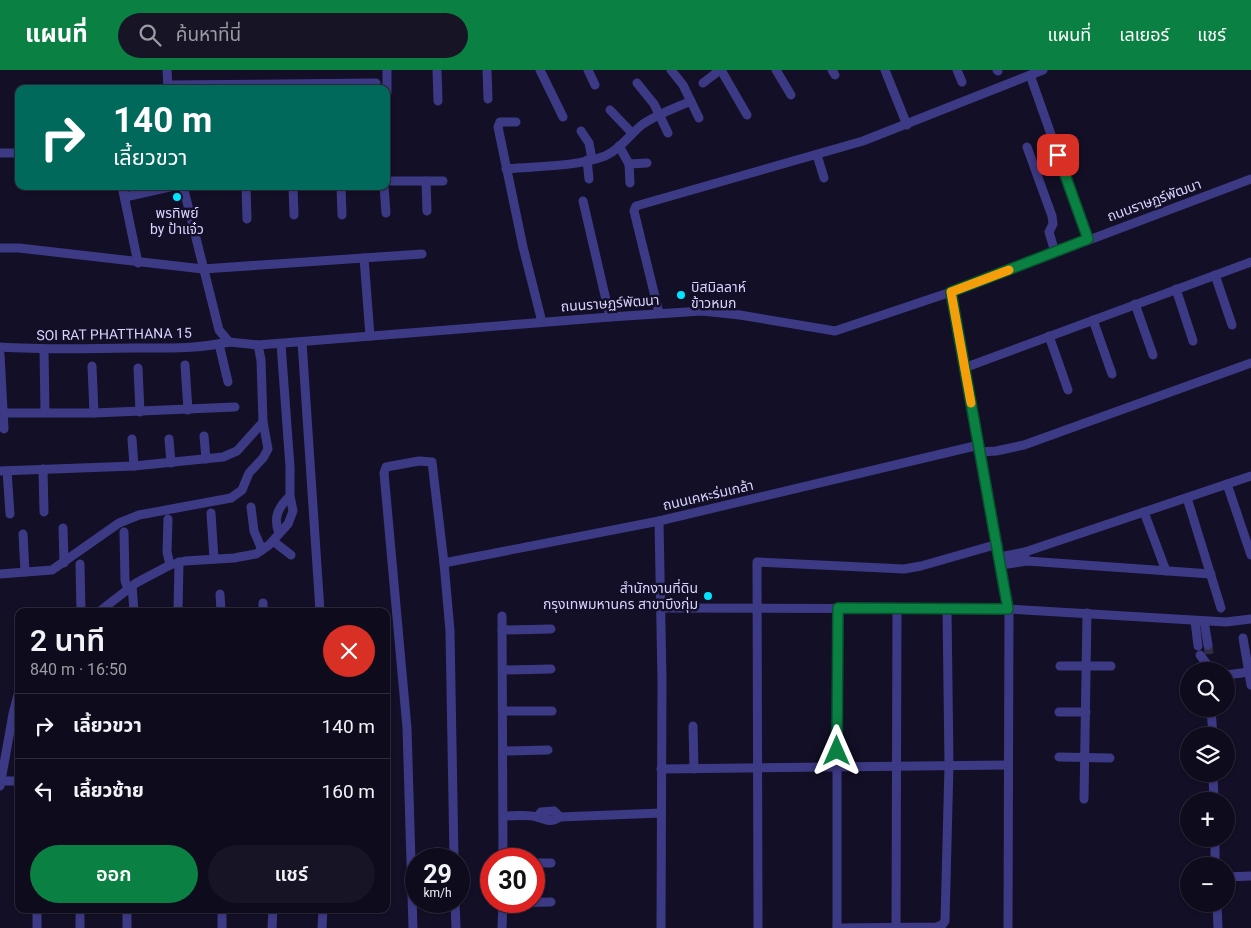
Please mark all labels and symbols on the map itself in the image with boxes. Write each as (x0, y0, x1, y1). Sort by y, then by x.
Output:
pin (1037, 134, 1079, 176)
street label: ถนนราษฏร์พัฒนา (1105, 176, 1203, 224)
marker: พรทิพย์ by ป้าแจ๋ว (171, 191, 183, 203)
place label: พรทิพย์ by ป้าแจ๋ว (150, 205, 204, 237)
place label: บิสมิลลาห์ ข้าวหมก (691, 279, 746, 311)
marker: บิสมิลลาห์ ข้าวหมก (675, 289, 687, 301)
street label: ถนนราษฏร์พัฒนา (560, 292, 660, 314)
street label: SOI RAT PHATTHANA 15 (36, 325, 192, 343)
street label: ถนนเคหะร่มเกล้า (661, 477, 755, 513)
place label: สำนักงานที่ดิน กรุงเทพมหานคร สาขาบึงกุ่ม (543, 578, 698, 613)
marker: สำนักงานที่ดิน กรุงเทพมหานคร สาขาบึงกุ่ม (702, 590, 714, 602)
position arrow (810, 724, 862, 776)
speed limit sign: 30 (480, 848, 545, 913)

